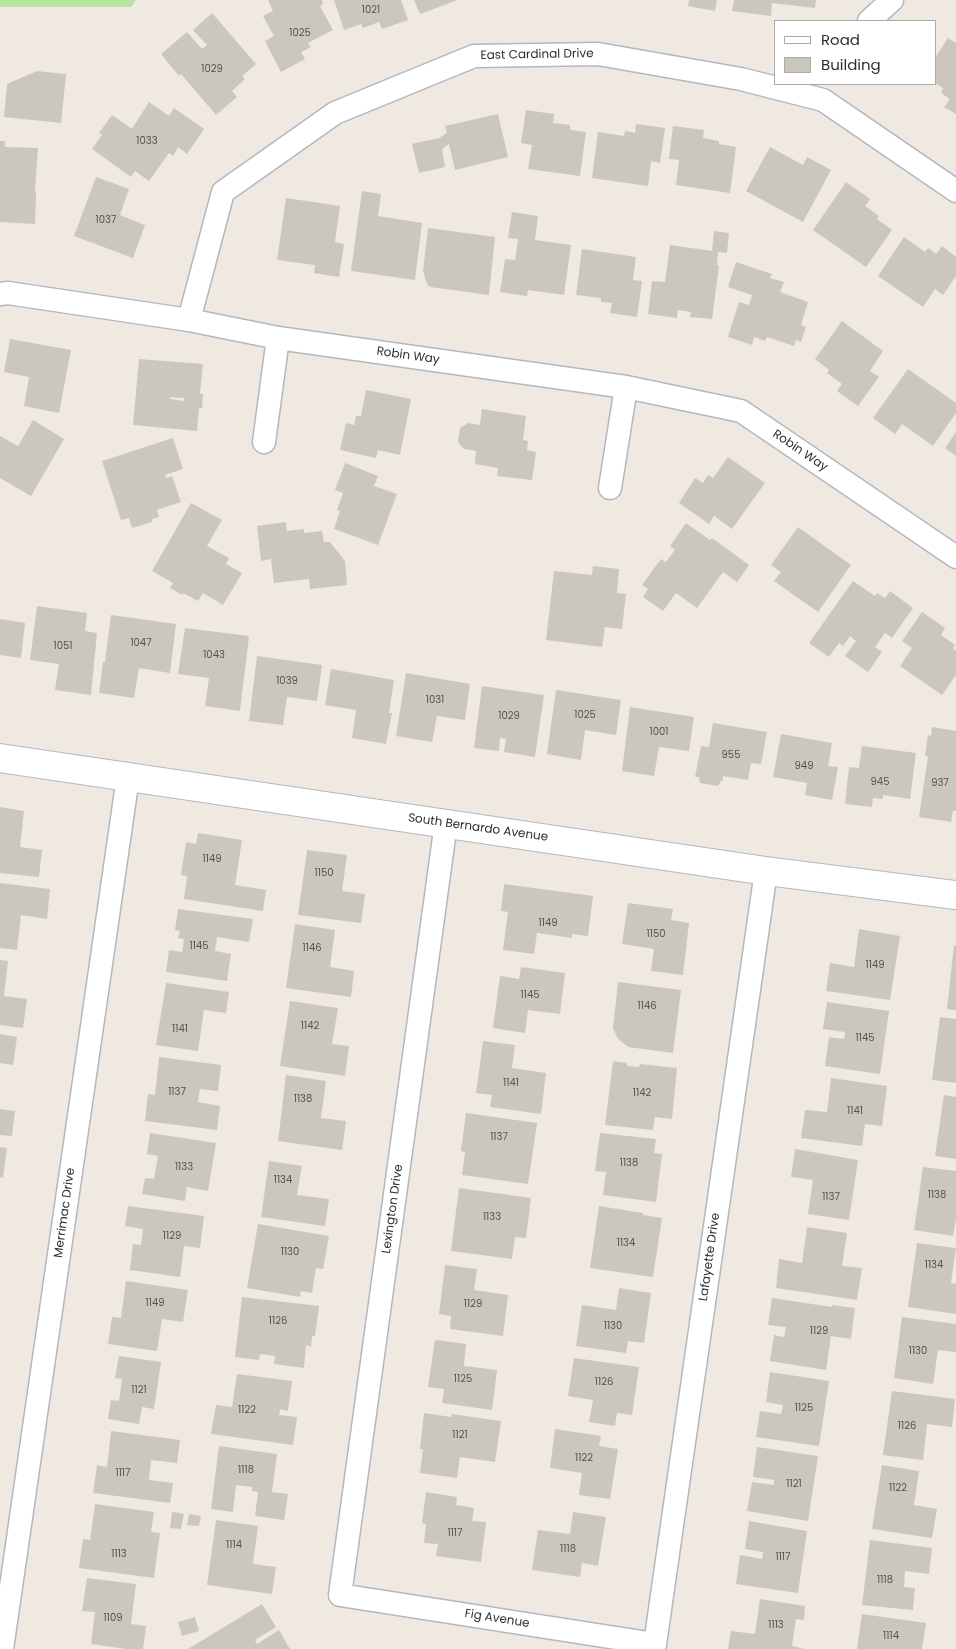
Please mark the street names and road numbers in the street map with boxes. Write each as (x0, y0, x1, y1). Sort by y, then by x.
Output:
street label: East Cardinal Drive (480, 47, 594, 63)
street label: Robin Way (376, 344, 440, 368)
street label: Robin Way (770, 427, 830, 475)
street label: South Bernardo Avenue (407, 811, 549, 845)
street label: Lexington Drive (380, 1163, 406, 1255)
street label: Merrimac Drive (52, 1167, 78, 1259)
street label: Lafayette Drive (697, 1212, 723, 1302)
street label: Fig Avenue (464, 1607, 530, 1631)

